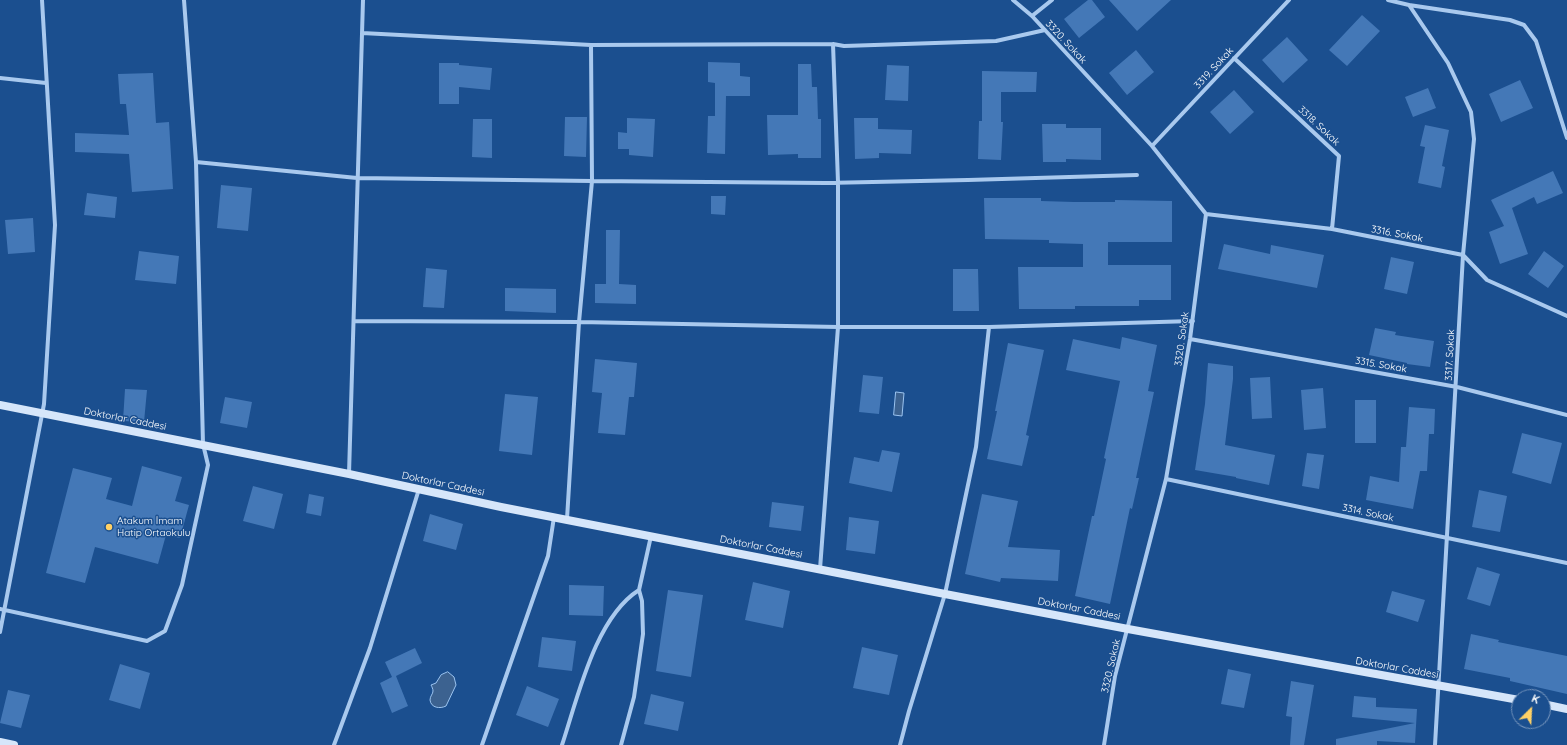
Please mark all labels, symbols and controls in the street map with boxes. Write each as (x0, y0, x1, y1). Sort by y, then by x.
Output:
street label: 3320. Sokak (1043, 18, 1089, 66)
street label: 3319. Sokak (1192, 45, 1236, 91)
street label: 3318. Sokak (1296, 104, 1342, 148)
street label: 3316. Sokak (1370, 223, 1424, 245)
street label: 3320. Sokak (1172, 311, 1192, 367)
street label: 3317. Sokak (1443, 329, 1457, 381)
street label: 3315. Sokak (1354, 355, 1408, 375)
street label: Doktorlar Caddesi (83, 405, 167, 433)
street label: Doktorlar Caddesi (401, 469, 485, 499)
street label: 3314. Sokak (1341, 502, 1395, 524)
place label: Atakum İmam Hatip Ortaokulu (117, 515, 191, 538)
marker: Atakum İmam Hatip Ortaokulu (104, 522, 114, 532)
street label: Doktorlar Caddesi (719, 533, 803, 561)
street label: Doktorlar Caddesi (1037, 595, 1121, 623)
street label: 3320. Sokak (1099, 638, 1123, 694)
street label: Doktorlar Caddesi (1355, 655, 1439, 681)
north arrow (1511, 689, 1551, 729)
text: K (1529, 691, 1542, 707)

